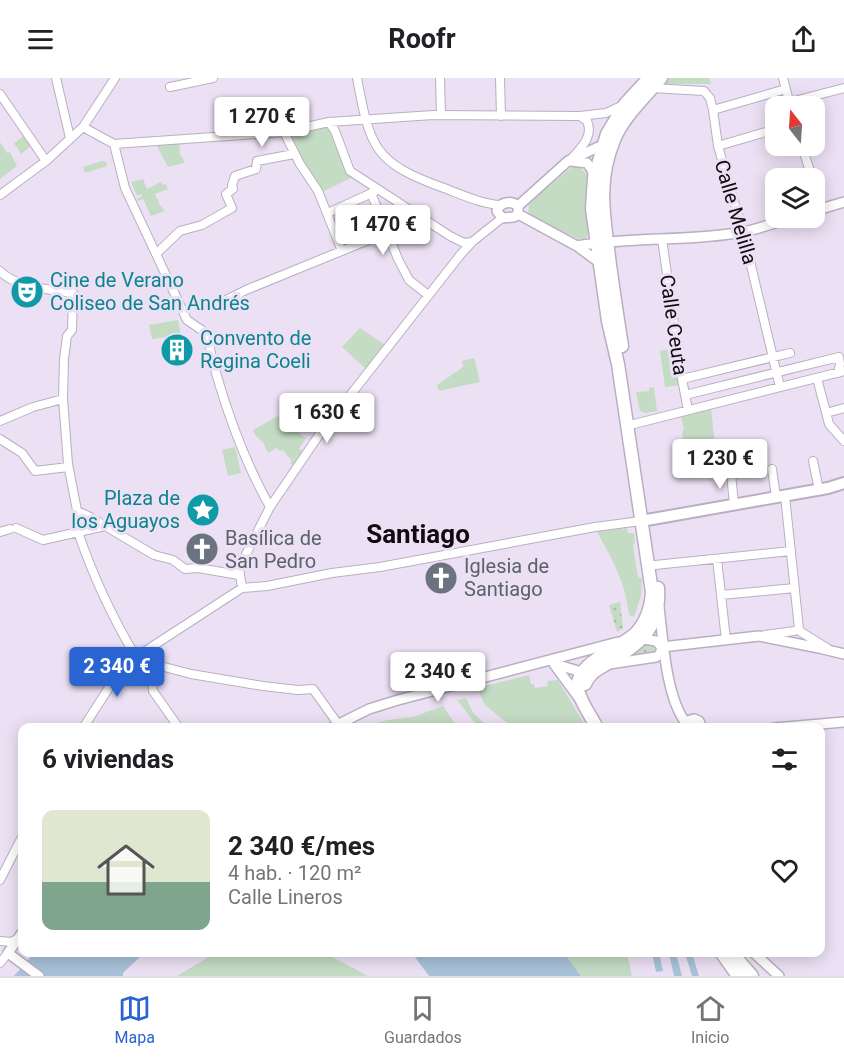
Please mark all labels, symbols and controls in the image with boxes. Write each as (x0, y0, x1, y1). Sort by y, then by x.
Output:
icon: menu (24, 23, 57, 56)
text: Roofr (388, 23, 456, 55)
icon: share (787, 23, 820, 56)
north arrow (765, 96, 825, 156)
map controls (765, 96, 825, 228)
pin: 1 270 € (207, 97, 317, 148)
text: 1 270 € (228, 104, 296, 128)
street label: Calle Melilla (710, 157, 762, 267)
button: layers (765, 168, 825, 228)
pin: 1 470 € (328, 205, 438, 256)
text: 1 470 € (349, 212, 417, 236)
place label: Cine de Verano Coliseo de San Andrés (50, 268, 250, 315)
street label: Calle Ceuta (655, 273, 693, 377)
theatre icon: Cine de Verano Coliseo de San Andrés (9, 274, 45, 310)
place label: Convento de Regina Coeli (200, 326, 311, 373)
building icon: Convento de Regina Coeli (159, 332, 195, 368)
pin: 1 630 € (272, 393, 382, 444)
text: 1 630 € (293, 400, 361, 424)
pin: 1 230 € (665, 439, 775, 490)
text: 1 230 € (686, 446, 754, 470)
place label: Plaza de los Aguayos (71, 486, 180, 533)
place icon: Plaza de los Aguayos (185, 492, 221, 528)
district label: Santiago (366, 519, 470, 549)
place label: Basílica de San Pedro (225, 526, 322, 573)
church icon: Basílica de San Pedro (184, 531, 220, 567)
place label: Iglesia de Santiago (464, 554, 549, 601)
church icon: Iglesia de Santiago (423, 560, 459, 596)
pin: 2 340 € (62, 647, 172, 698)
pin: 2 340 € (383, 652, 493, 703)
text: 2 340 € (83, 654, 151, 678)
text: 2 340 € (404, 659, 472, 683)
icon: filters (768, 743, 801, 776)
text: 6 viviendas (42, 744, 174, 774)
text: 2 340 €/mes (228, 831, 375, 861)
icon: home (90, 834, 162, 906)
icon: heart (768, 854, 801, 887)
text: 4 hab. · 120 m² (228, 861, 361, 885)
text: Calle Lineros (228, 885, 343, 909)
tab: Mapa (115, 992, 155, 1047)
tab: Guardados (384, 992, 462, 1047)
tab: Inicio (691, 992, 729, 1047)

